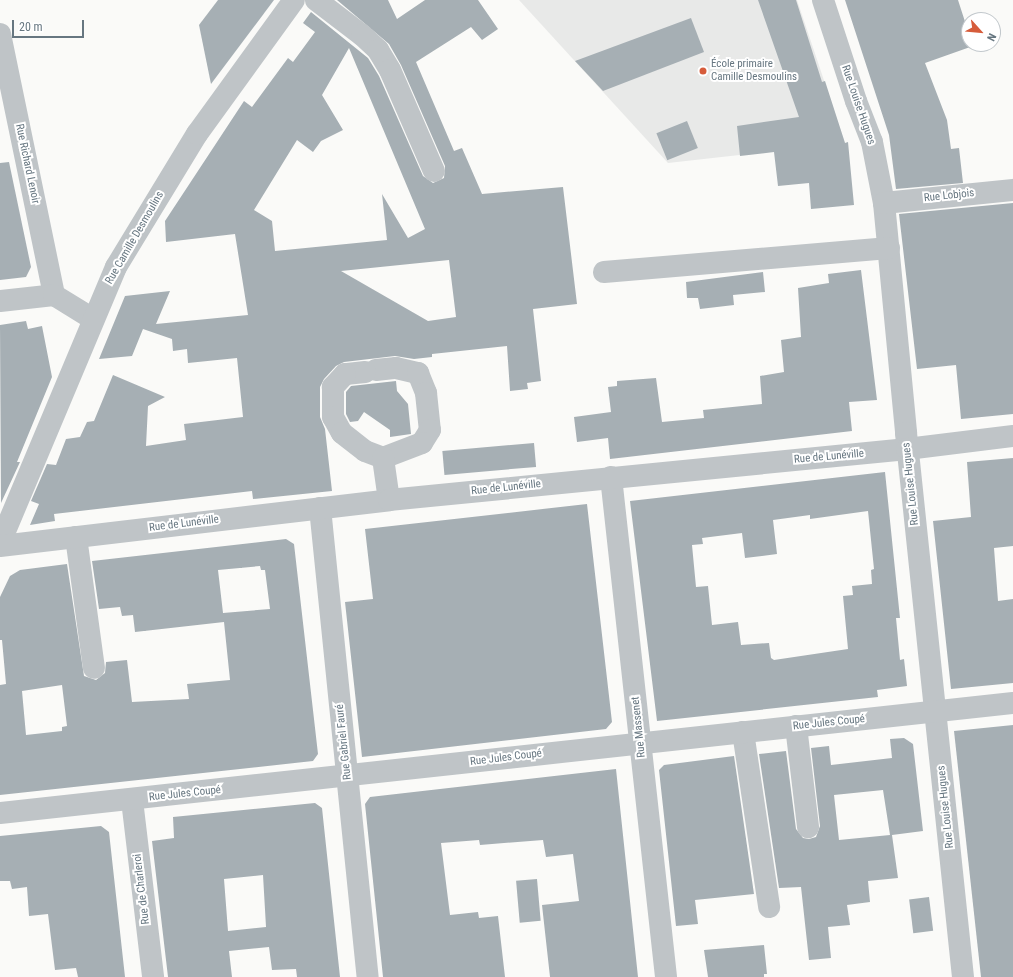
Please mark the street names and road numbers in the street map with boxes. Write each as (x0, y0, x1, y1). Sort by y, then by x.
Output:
street label: Rue Louise Hugues (838, 64, 878, 146)
street label: Rue Richard Lenoir (12, 123, 42, 205)
street label: Rue Lobjois (923, 187, 975, 205)
street label: Rue Camille Desmoulins (103, 189, 167, 287)
street label: Rue Louise Hugues (900, 442, 922, 526)
street label: Rue de Lunéville (793, 447, 865, 467)
street label: Rue de Lunéville (470, 478, 542, 498)
street label: Rue de Lunéville (148, 513, 220, 535)
street label: Rue Massenet (629, 696, 649, 758)
street label: Rue Gabriel Fauré (333, 703, 355, 781)
street label: Rue Jules Coupé (792, 713, 866, 733)
street label: Rue Jules Coupé (469, 747, 543, 769)
street label: Rue Louise Hugues (935, 765, 957, 849)
street label: Rue Jules Coupé (148, 784, 222, 804)
street label: Rue de Charleroi (131, 853, 153, 925)

